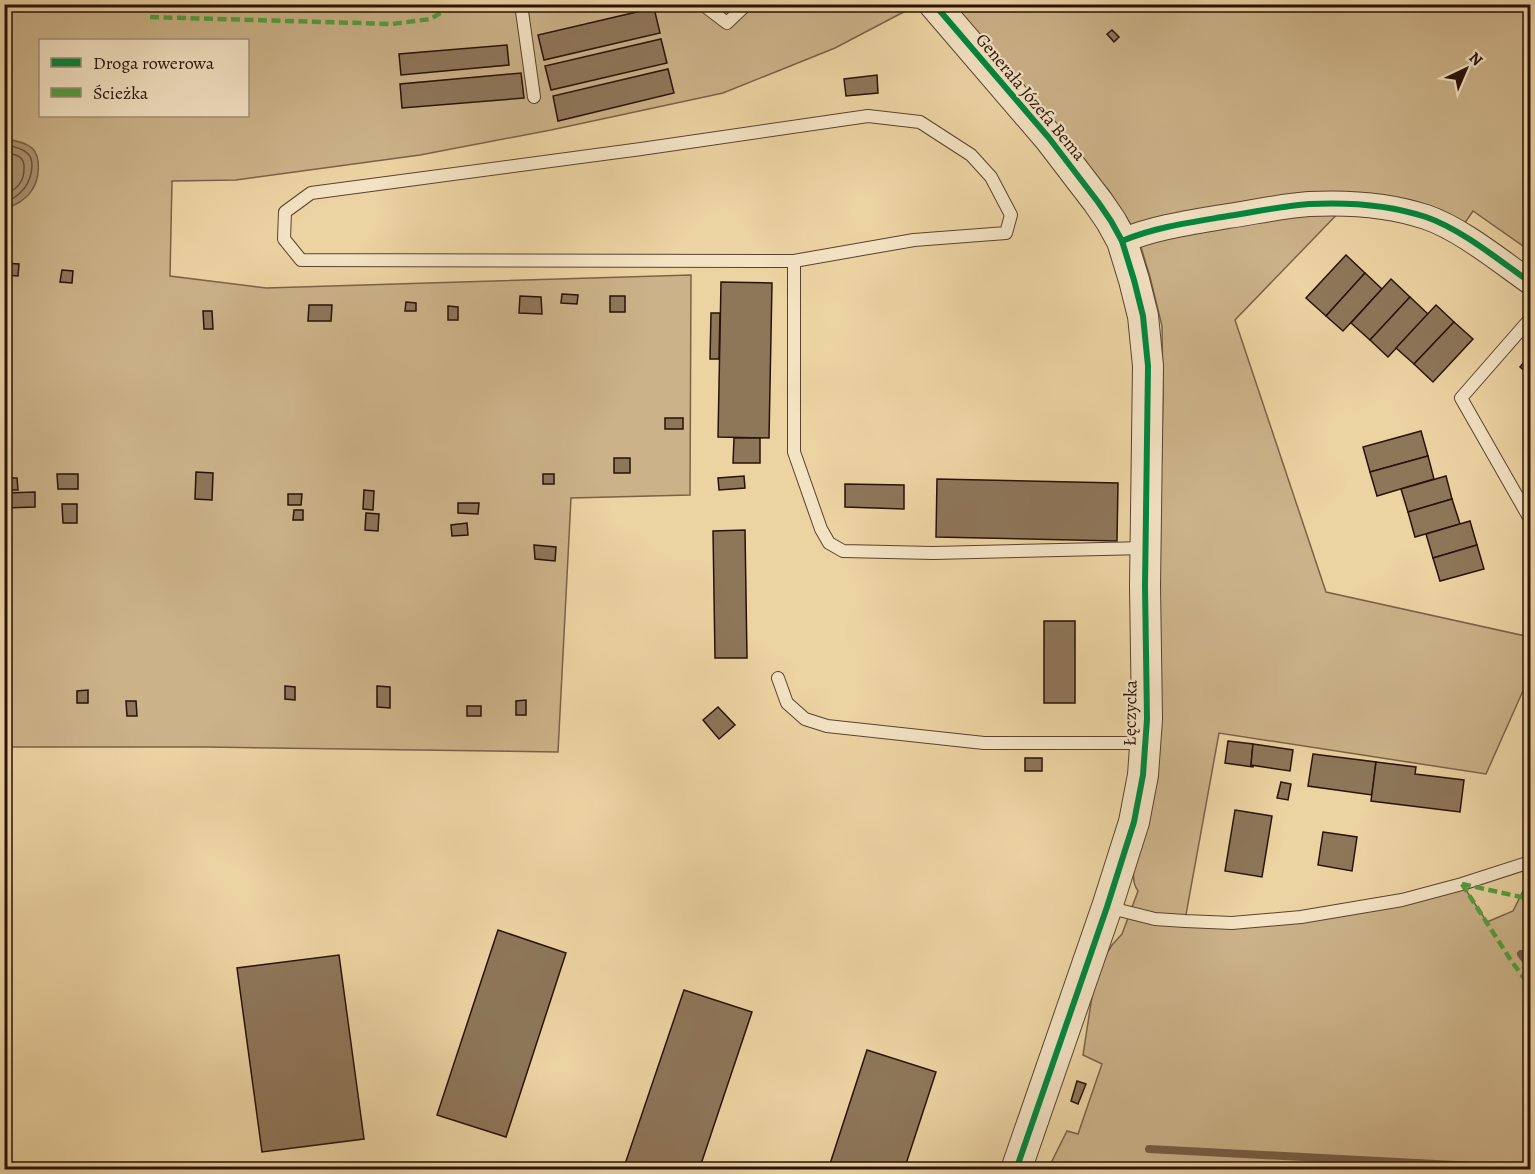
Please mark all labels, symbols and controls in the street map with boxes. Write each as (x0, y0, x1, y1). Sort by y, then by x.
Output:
street label: Generała Józefa Bema (970, 28, 1092, 166)
legend (39, 39, 249, 117)
north arrow (1436, 39, 1496, 99)
text: N (1464, 47, 1488, 71)
text: Droga rowerowa (93, 51, 215, 75)
text: Ścieżka (93, 81, 149, 105)
street label: Łęczycka (1117, 679, 1143, 746)

